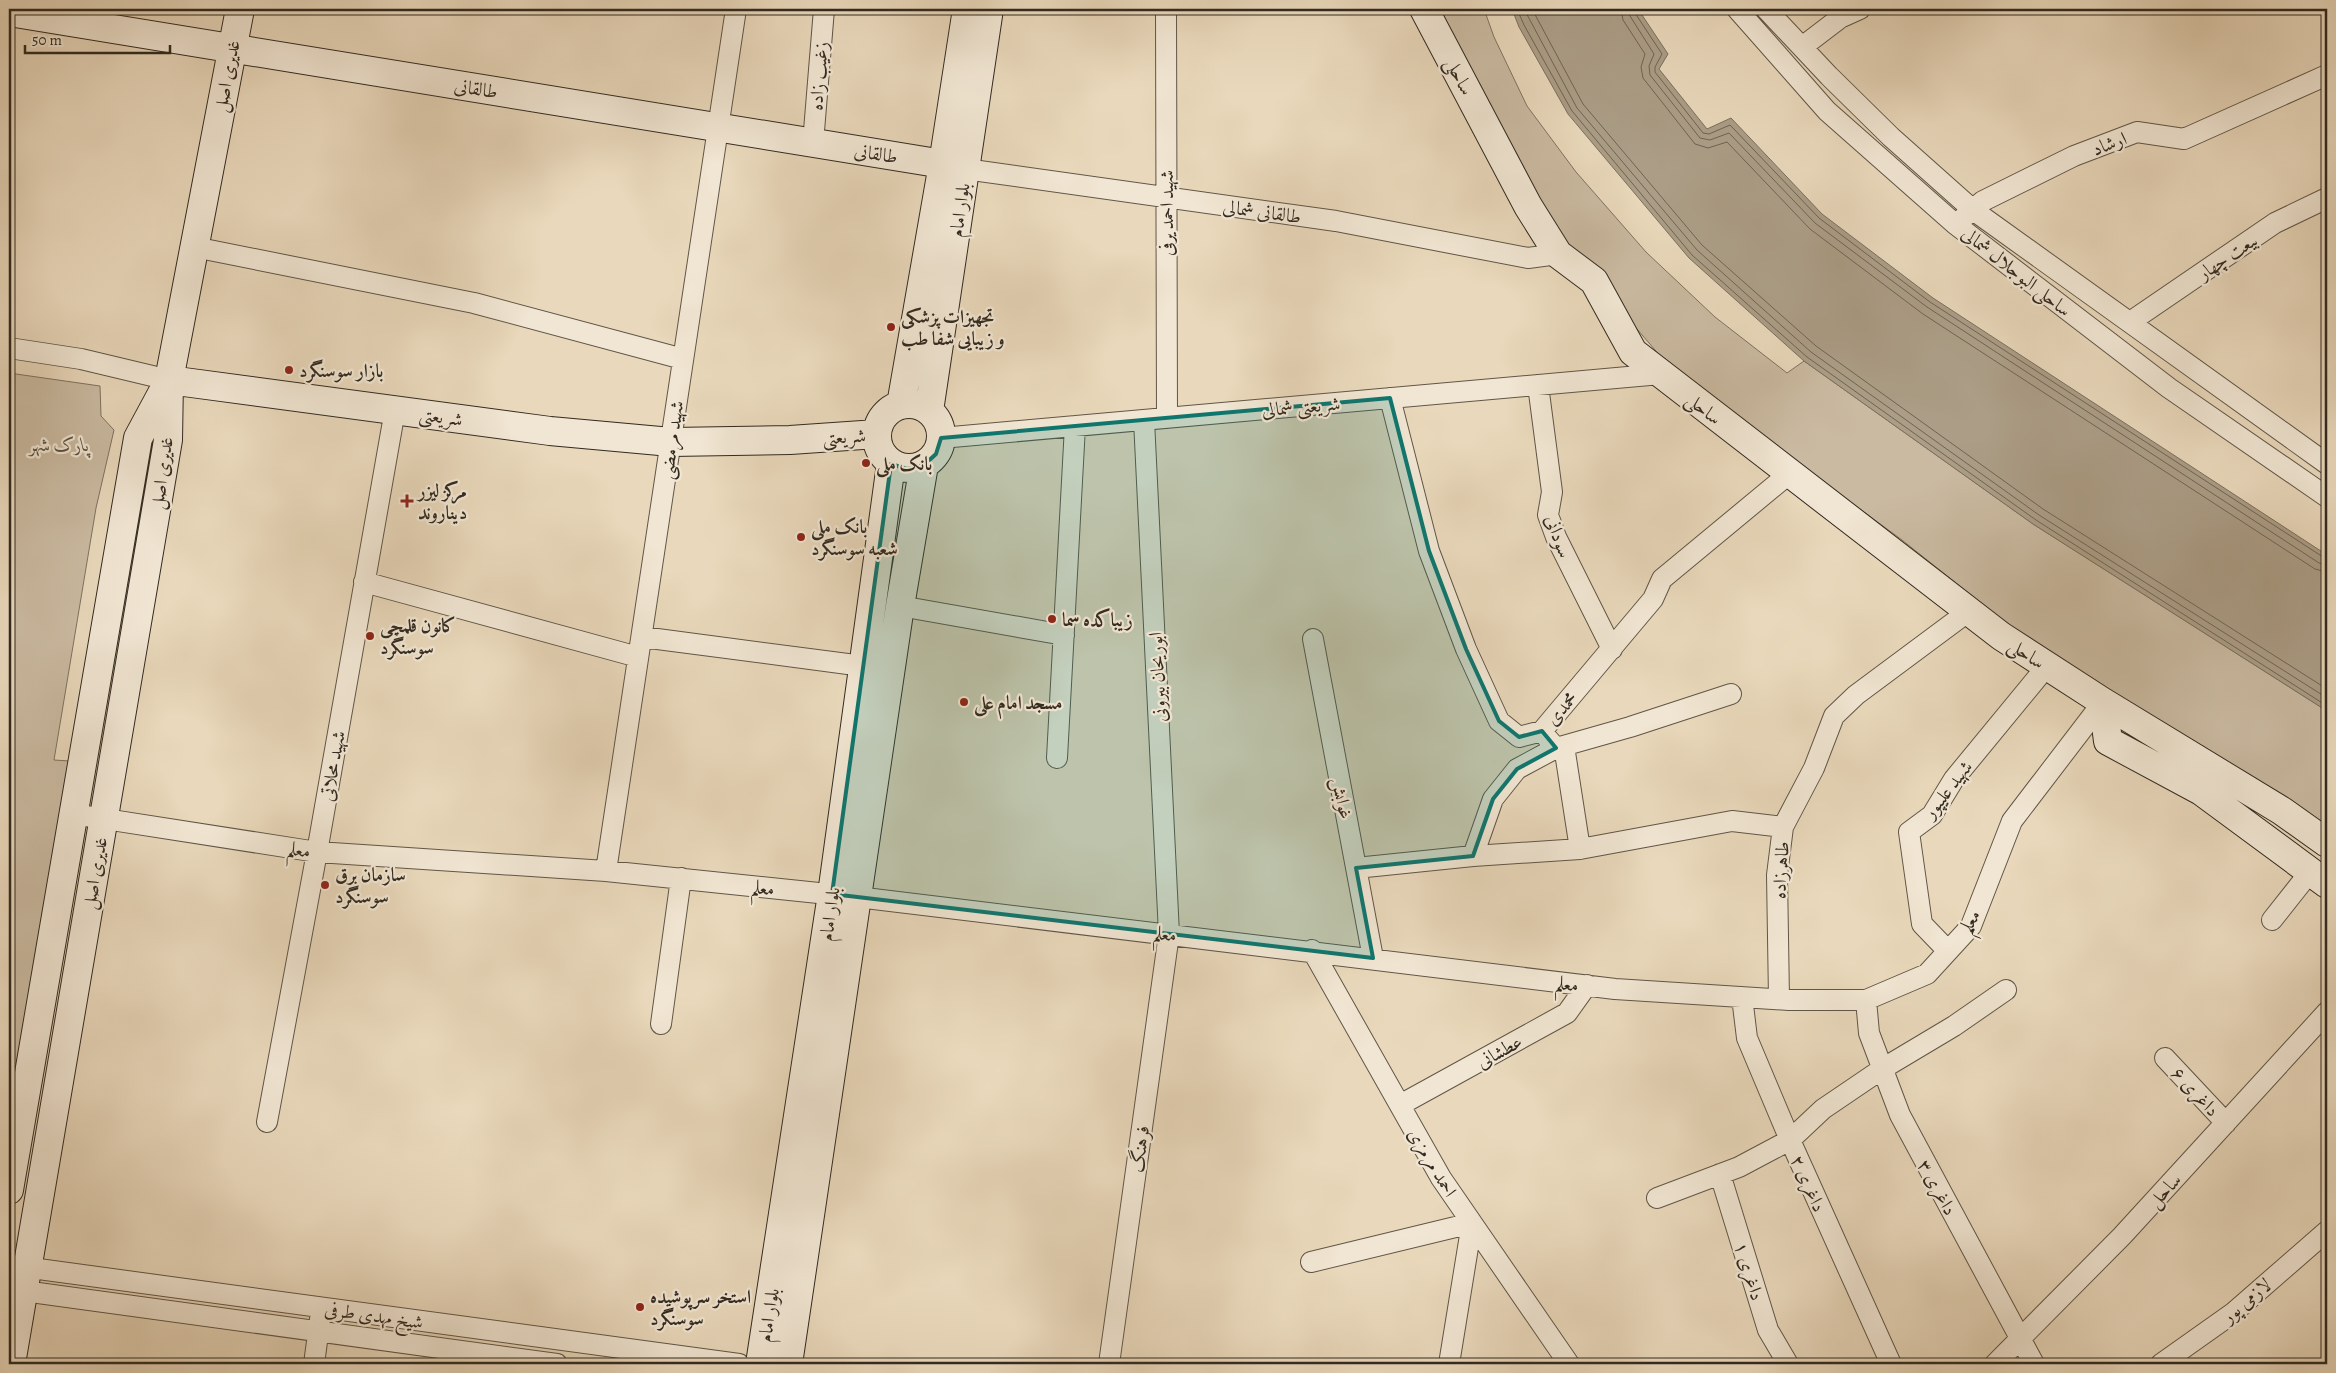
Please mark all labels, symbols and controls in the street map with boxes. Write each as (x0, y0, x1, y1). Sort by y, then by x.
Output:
scale bar (25, 22, 170, 54)
text: 50 m (32, 30, 62, 50)
street label: غدیری اصل (207, 38, 247, 115)
street label: زغیب زاده (803, 41, 835, 112)
street label: ساحلی (1438, 53, 1480, 100)
street label: طالقانی (452, 73, 500, 105)
street label: ارشاد (2088, 125, 2131, 162)
street label: طالقانی (852, 138, 900, 170)
street label: شهید احمد یرفی (1154, 170, 1180, 256)
street label: بلوار امام (943, 181, 980, 239)
street label: طالقانی شمالی (1221, 194, 1303, 230)
street label: ساحلی البوجلال شمالی (1955, 221, 2077, 324)
street label: بیعت چهار (2191, 227, 2263, 288)
place label: تجهیزات پزشکی و زیبایی شفا طب (901, 304, 1005, 352)
marker: تجهیزات پزشکی و زیبایی شفا طب (885, 321, 897, 333)
place label: بازار سوسنگرد (299, 358, 384, 384)
marker: بازار سوسنگرد (283, 364, 295, 376)
street label: ساحلی (1679, 386, 1727, 432)
street label: شریعتی شمالی (1261, 391, 1341, 423)
street label: شهید مرمضی (654, 399, 690, 481)
street label: شریعتی (417, 401, 464, 433)
street label: شریعتی (821, 423, 867, 451)
park label: پارک شهر (28, 432, 91, 458)
street label: غدیری اصل (144, 435, 180, 511)
place label: بانک ملی (875, 451, 933, 479)
marker: بانک ملی (860, 457, 872, 469)
place label: مرکز لیزر دیناروند (416, 478, 467, 526)
marker: مرکز لیزر دیناروند (400, 494, 414, 508)
street label: سودانی (1538, 511, 1578, 561)
place label: بانک ملی شعبه سوسنگرد (810, 514, 898, 562)
marker: بانک ملی شعبه سوسنگرد (795, 531, 807, 543)
place label: زیباکده سما (1062, 607, 1133, 633)
place label: کانون قلمچی سوسنگرد (380, 613, 456, 661)
marker: زیباکده سما (1046, 613, 1058, 625)
marker: کانون قلمچی سوسنگرد (364, 630, 376, 642)
street label: ابوریحان بیرونی (1143, 631, 1173, 723)
street label: ساحلی (2002, 632, 2050, 676)
street label: محمدی (1540, 686, 1584, 731)
place label: مسجد امام علی (973, 690, 1062, 720)
marker: مسجد امام علی (958, 696, 970, 708)
street label: شهید محلاتی (314, 729, 352, 803)
street label: شهید علیپور (1916, 755, 1979, 826)
street label: غوابش (1325, 775, 1359, 821)
street label: غدیری اصل (76, 835, 114, 912)
street label: معلم (284, 835, 312, 871)
street label: طاهرزاده (1766, 840, 1796, 900)
place label: سازمان برق سوسنگرد (335, 862, 406, 910)
street label: معلم (749, 874, 776, 908)
marker: سازمان برق سوسنگرد (319, 879, 331, 891)
street label: بلوار امام (813, 885, 850, 943)
street label: معلم (1953, 905, 1992, 941)
street label: معلم (1151, 920, 1178, 954)
street label: معلم (1553, 970, 1580, 1004)
street label: عطشانی (1472, 1029, 1527, 1075)
street label: داغری ۶ (2165, 1061, 2225, 1123)
street label: احمد مرمزی (1401, 1123, 1463, 1202)
street label: فرهنگ (1124, 1124, 1156, 1174)
street label: داغری ۲ (1784, 1151, 1832, 1216)
street label: داغری ۳ (1911, 1155, 1963, 1220)
street label: ساحل (2142, 1168, 2188, 1214)
street label: داغری ۱ (1728, 1239, 1770, 1304)
street label: لازمی پور (2215, 1272, 2277, 1331)
place label: استخر سرپوشیده سوسنگرد (650, 1284, 751, 1332)
street label: بلوار امام (752, 1286, 789, 1345)
street label: شیخ مهدی طرفی (322, 1296, 425, 1340)
marker: استخر سرپوشیده سوسنگرد (634, 1301, 646, 1313)

